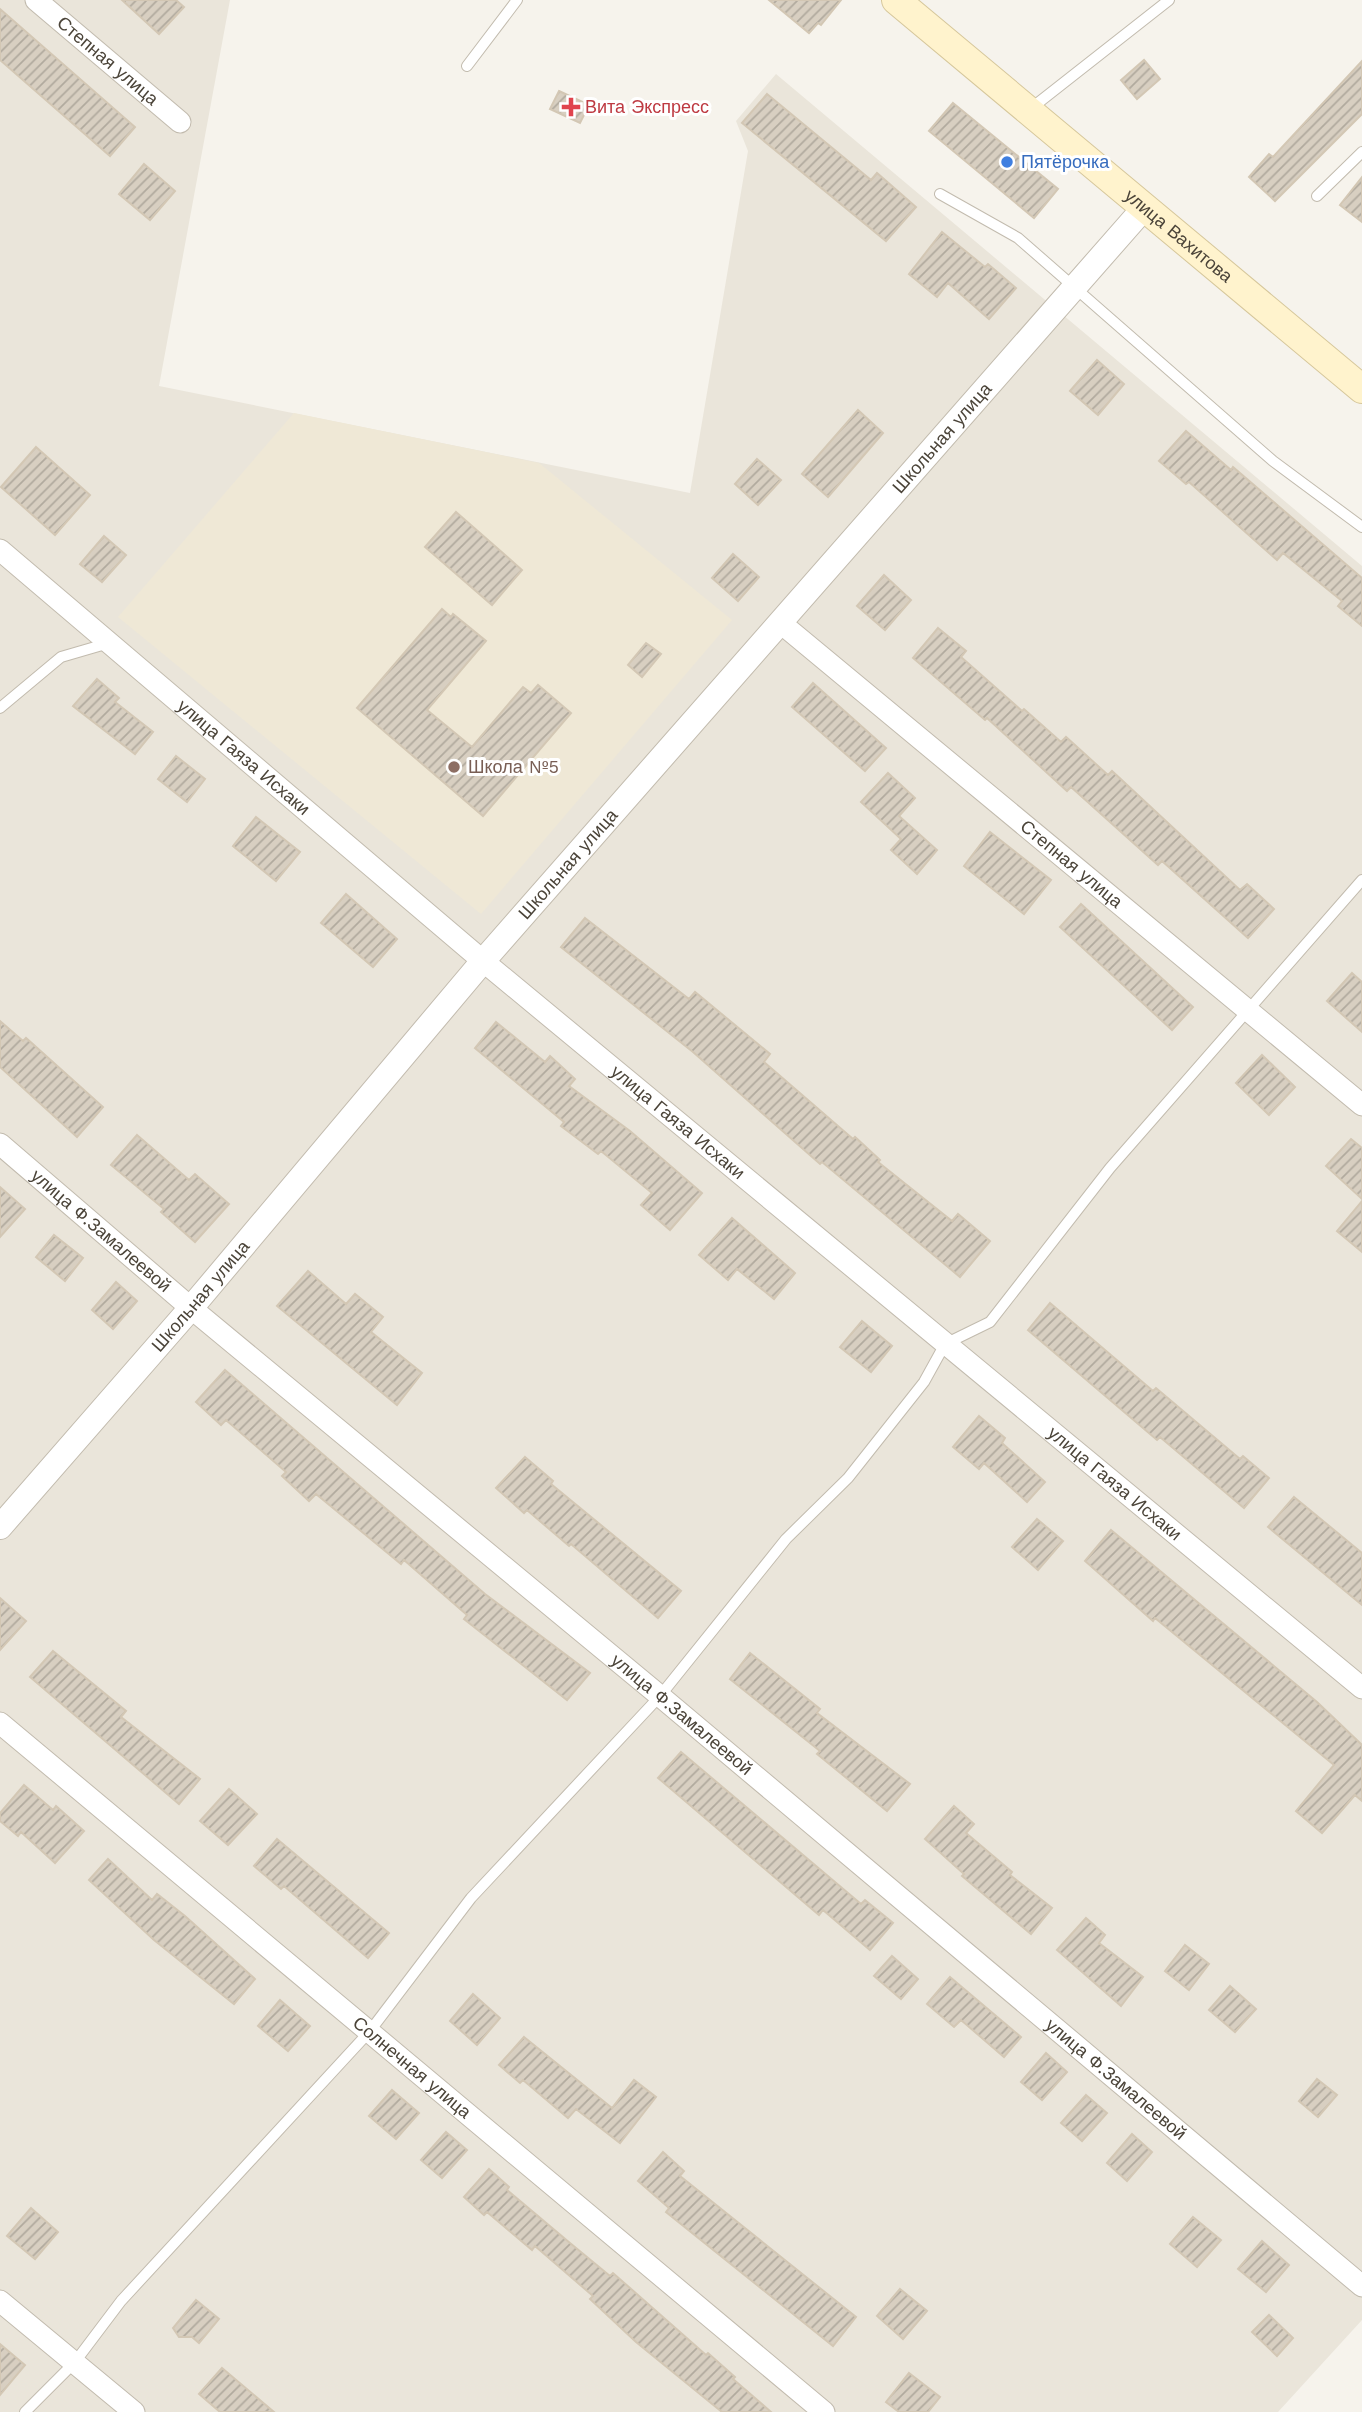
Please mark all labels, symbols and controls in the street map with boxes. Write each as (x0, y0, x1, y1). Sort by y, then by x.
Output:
street label: Степная улица (53, 12, 164, 110)
place label: Вита Экспресс (585, 96, 709, 117)
marker: Вита Экспресс (563, 99, 579, 115)
place label: Пятёрочка (1021, 151, 1110, 172)
marker: Пятёрочка (999, 154, 1015, 170)
street label: улица Вахитова (1121, 184, 1238, 287)
street label: Школьная улица (888, 378, 996, 497)
street label: улица Гаяза Исхаки (174, 695, 315, 819)
place label: Школа №5 (468, 756, 559, 777)
marker: Школа №5 (446, 759, 462, 775)
street label: Школьная улица (514, 804, 622, 923)
street label: Степная улица (1016, 815, 1128, 913)
street label: улица Гаяза Исхаки (607, 1060, 749, 1183)
street label: улица Ф.Замалеевой (27, 1165, 175, 1296)
street label: Школьная улица (147, 1235, 254, 1356)
street label: улица Гаяза Исхаки (1044, 1422, 1186, 1545)
street label: улица Ф.Замалеевой (607, 1649, 757, 1779)
street label: Солнечная улица (349, 2012, 476, 2123)
street label: улица Ф.Замалеевой (1042, 2014, 1191, 2144)

